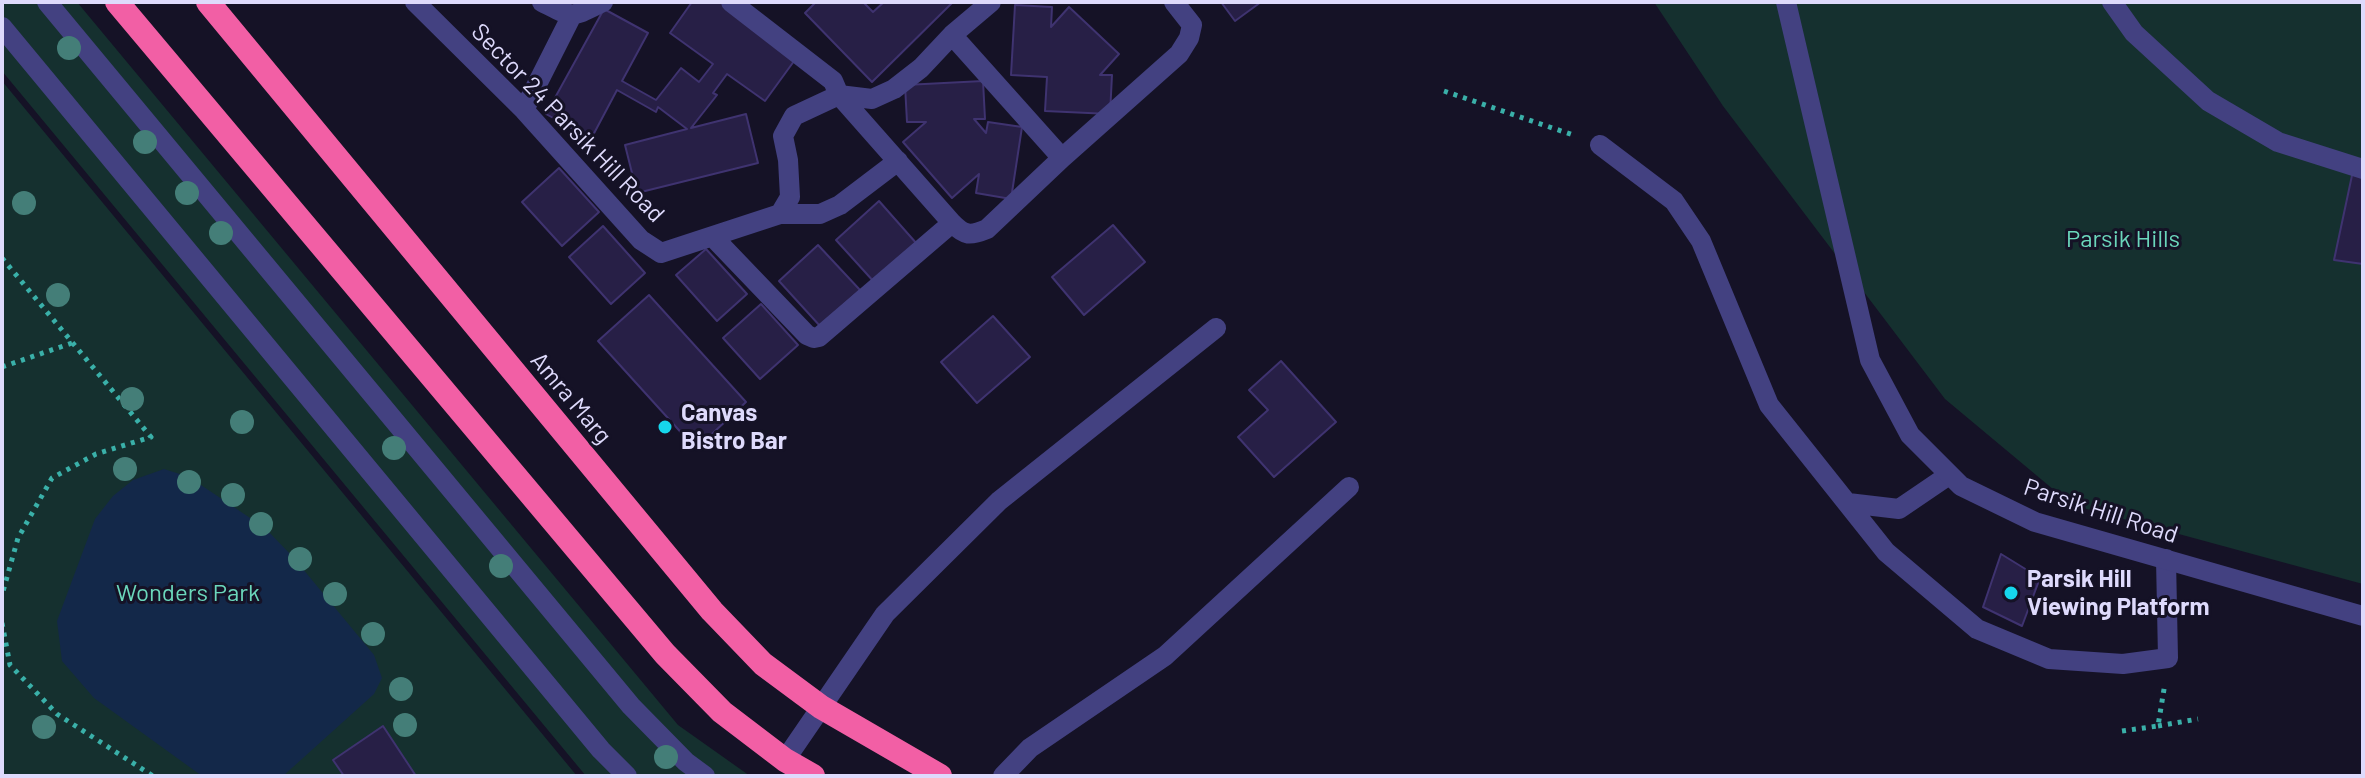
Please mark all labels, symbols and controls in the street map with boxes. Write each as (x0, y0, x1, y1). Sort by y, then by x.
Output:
street label: Sector 24 Parsik Hill Road (465, 18, 671, 228)
park label: Parsik Hills (2066, 225, 2180, 253)
street label: Amra Marg (524, 346, 618, 450)
place label: Canvas Bistro Bar (681, 399, 787, 455)
marker: Canvas Bistro Bar (656, 418, 674, 436)
street label: Parsik Hill Road (2020, 473, 2182, 549)
place label: Parsik Hill Viewing Platform (2027, 565, 2210, 621)
park label: Wonders Park (116, 579, 260, 607)
marker: Parsik Hill Viewing Platform (2002, 584, 2020, 602)

